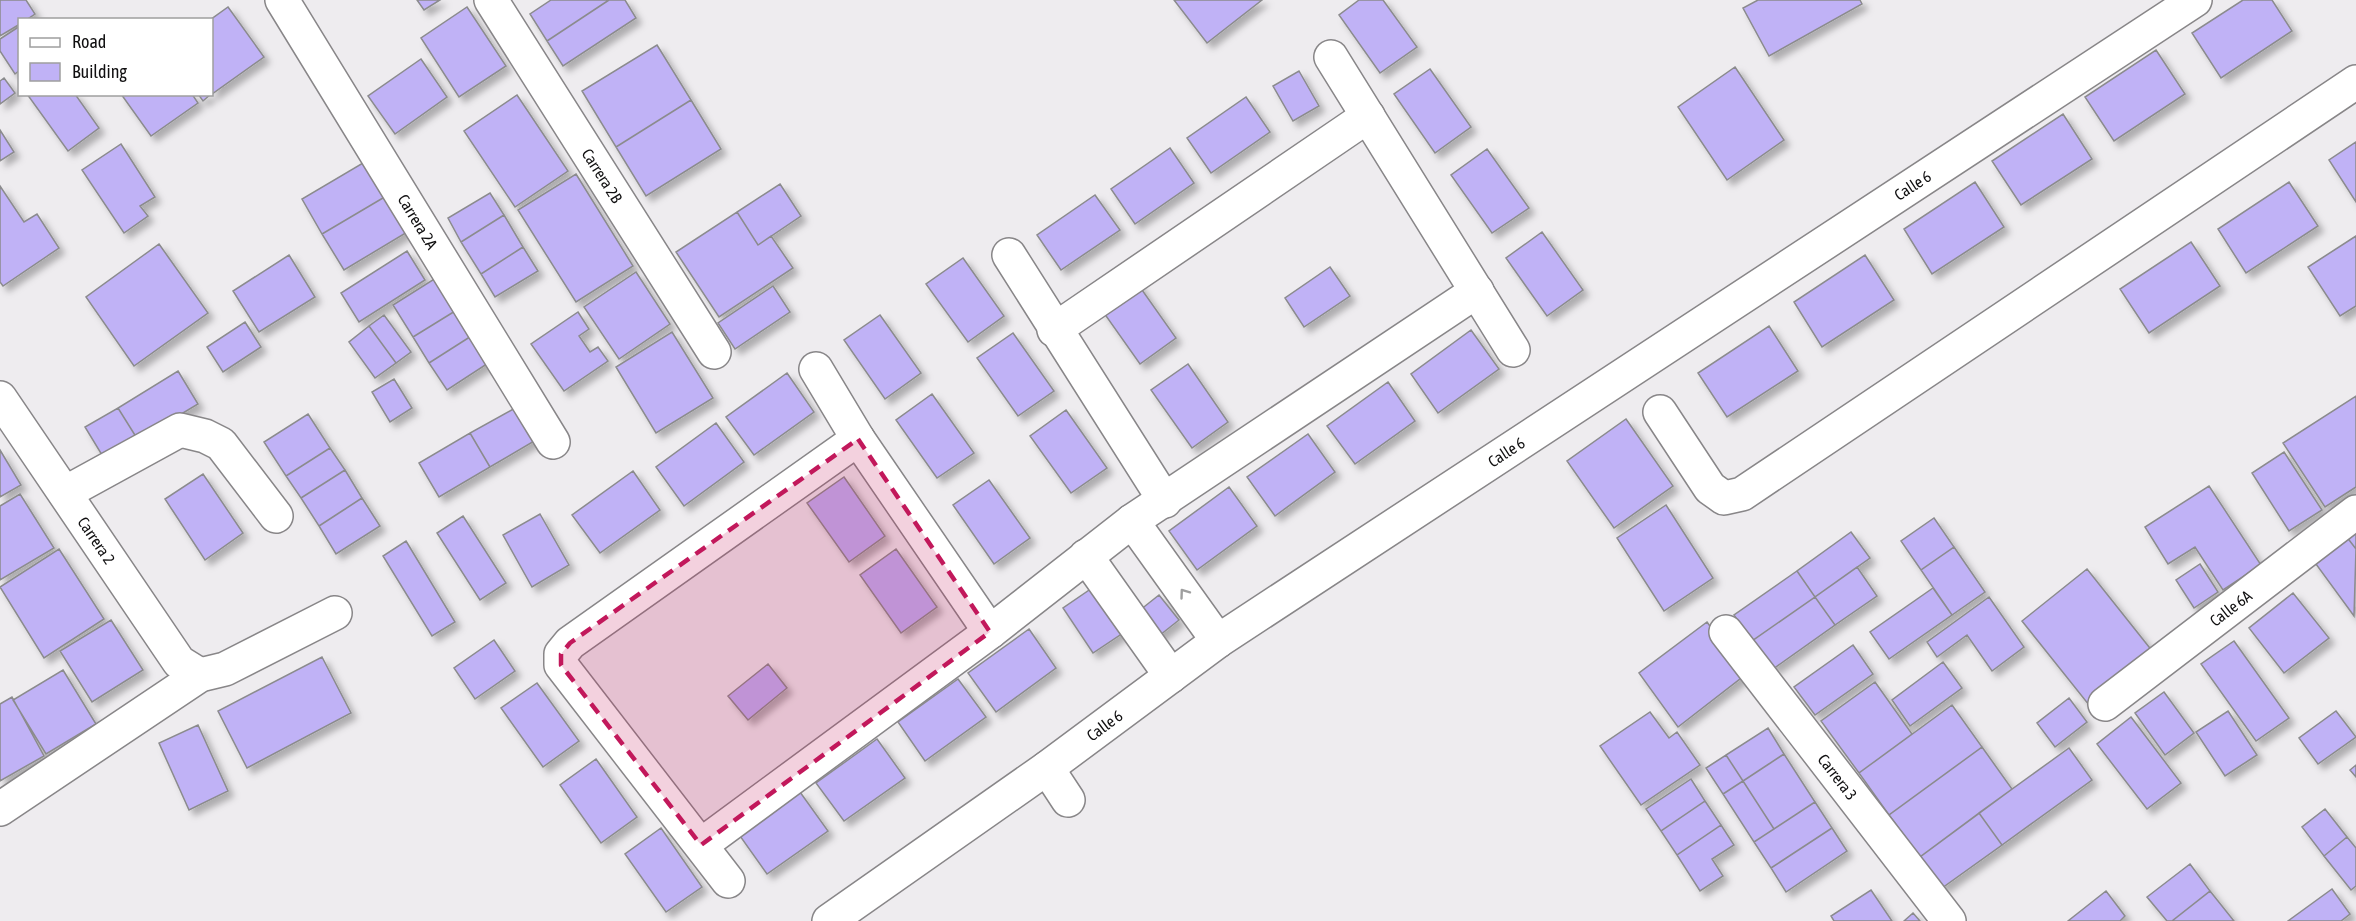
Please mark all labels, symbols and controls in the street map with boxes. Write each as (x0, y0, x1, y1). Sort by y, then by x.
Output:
legend (18, 18, 213, 96)
text: Road (72, 31, 106, 52)
text: Building (72, 61, 127, 82)
street label: Carrera 2B (579, 145, 626, 206)
street label: Calle 6 (1891, 167, 1934, 204)
street label: Carrera 2A (394, 191, 442, 252)
street label: Calle 6 (1485, 433, 1528, 470)
street label: Carrera 2 (74, 513, 119, 567)
street label: Calle 6A (2206, 586, 2255, 630)
one-way arrow (1180, 589, 1191, 600)
street label: Calle 6 (1083, 706, 1126, 744)
street label: Carrera 3 (1814, 750, 1861, 803)

